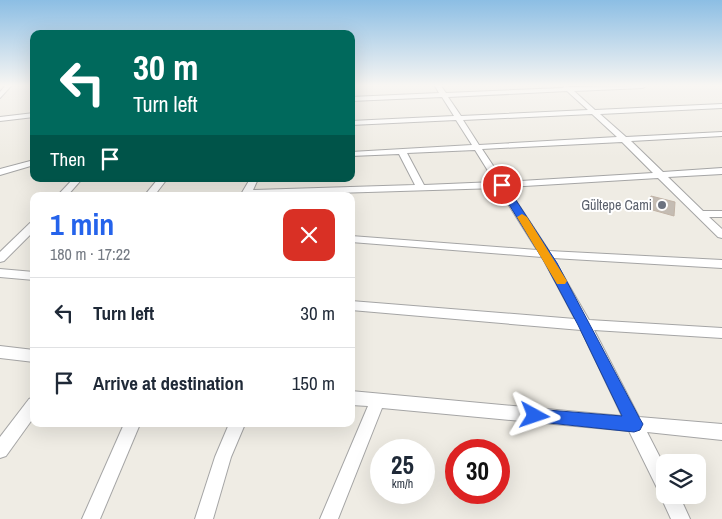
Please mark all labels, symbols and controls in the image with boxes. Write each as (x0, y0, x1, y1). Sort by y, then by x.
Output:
text: 30 m (133, 44, 198, 91)
icon: left (50, 50, 115, 115)
text: Turn left (133, 89, 198, 119)
icon: arrive (96, 145, 124, 173)
text: Then (50, 146, 86, 172)
pin (481, 164, 523, 206)
icon: arrive (488, 171, 516, 199)
place label: Gültepe Cami (581, 196, 652, 214)
marker: Gültepe Cami (656, 199, 668, 211)
text: 1 min (50, 204, 114, 244)
button: close (283, 209, 335, 261)
text: 180 m · 17:22 (50, 243, 130, 265)
icon: left (50, 299, 78, 327)
text: Turn left (93, 300, 154, 326)
text: 30 m (300, 300, 335, 326)
icon: arrive (50, 369, 78, 397)
text: Arrive at destination (93, 370, 244, 396)
text: 150 m (292, 370, 335, 396)
position arrow (508, 389, 560, 441)
speed limit sign: 30 (445, 439, 510, 504)
text: 25 (391, 448, 414, 482)
map controls (656, 454, 706, 504)
button: layers (656, 454, 706, 504)
text: km/h (392, 476, 413, 492)

